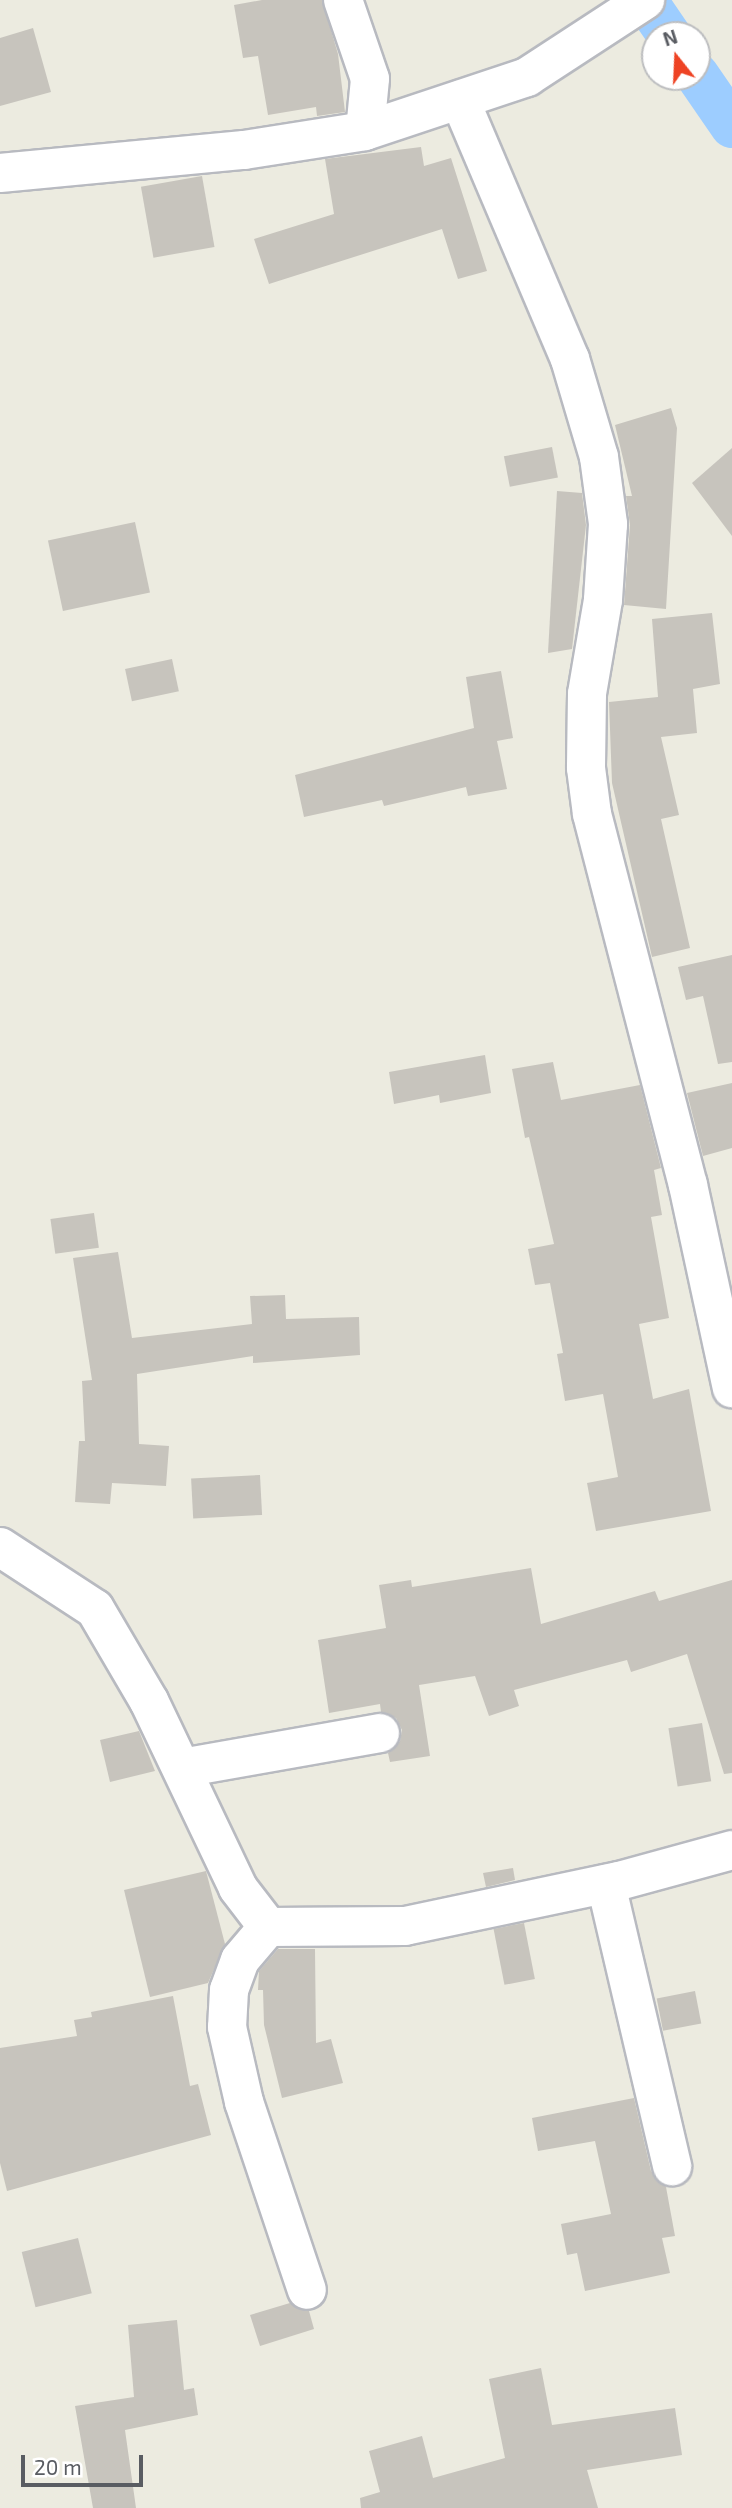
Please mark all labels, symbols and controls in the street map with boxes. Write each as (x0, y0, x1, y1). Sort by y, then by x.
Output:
north arrow (641, 21, 711, 91)
text: N (660, 24, 680, 51)
scale bar (24, 2442, 147, 2486)
text: 20 m (34, 2454, 82, 2479)

